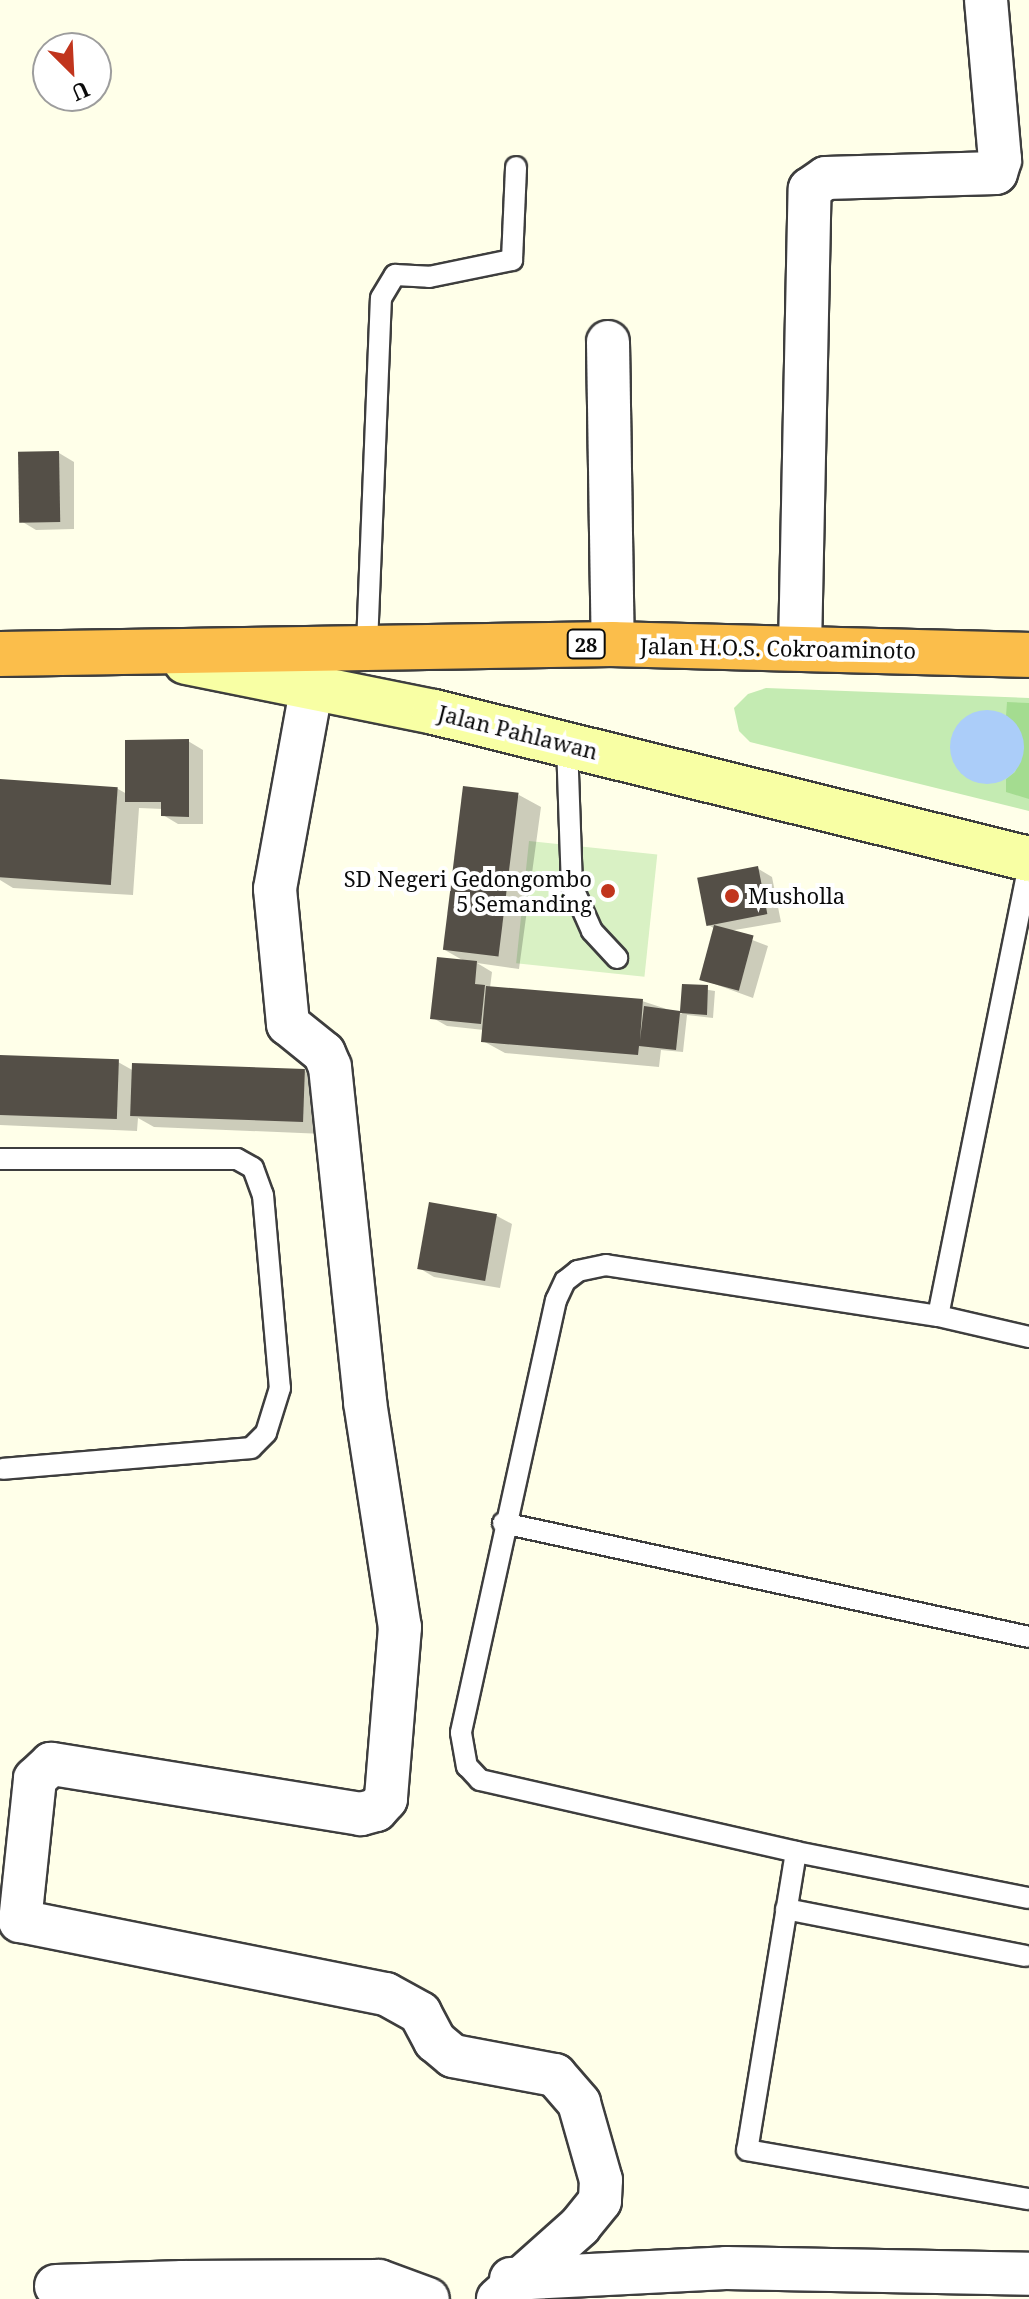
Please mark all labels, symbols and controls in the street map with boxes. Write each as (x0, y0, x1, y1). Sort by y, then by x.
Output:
north arrow (32, 32, 112, 112)
text: U (67, 75, 95, 109)
road number: 28 (566, 628, 606, 660)
street label: Jalan H.O.S. Cokroaminoto (640, 632, 916, 664)
street label: Jalan Pahlawan (435, 699, 601, 765)
place label: SD Negeri Gedongombo 5 Semanding (344, 865, 592, 916)
marker: SD Negeri Gedongombo 5 Semanding (599, 882, 617, 900)
place label: Musholla (748, 883, 845, 909)
marker: Musholla (723, 887, 741, 905)

